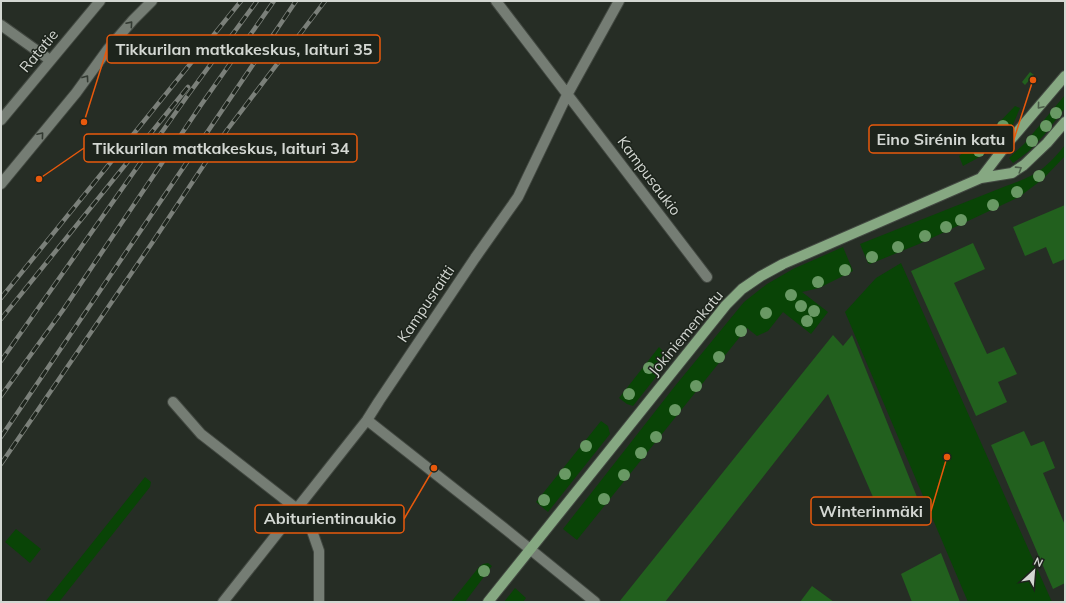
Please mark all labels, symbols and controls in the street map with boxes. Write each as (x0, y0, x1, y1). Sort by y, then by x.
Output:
one-way arrow (125, 22, 132, 29)
street label: Ratatie (15, 25, 62, 76)
callout: Tikkurilan matkakeskus, laituri 35 (107, 35, 380, 63)
text: Tikkurilan matkakeskus, laituri 35 (116, 39, 373, 59)
one-way arrow (82, 76, 89, 83)
one-way arrow (1038, 101, 1045, 109)
callout: Eino Sirénin katu (869, 125, 1014, 153)
text: Eino Sirénin katu (877, 129, 1005, 149)
street label: Kampusaukio (613, 132, 685, 219)
one-way arrow (36, 133, 43, 140)
callout: Tikkurilan matkakeskus, laituri 34 (84, 134, 357, 162)
text: Tikkurilan matkakeskus, laituri 34 (93, 138, 350, 158)
one-way arrow (1015, 166, 1022, 173)
street label: Kampusraitti (393, 262, 458, 346)
street label: Jokiniemenkatu (644, 286, 727, 379)
callout: Winterinmäki (811, 497, 931, 525)
text: Winterinmäki (819, 501, 923, 521)
callout: Abiturientinaukio (255, 505, 404, 533)
text: Abiturientinaukio (264, 508, 396, 528)
north arrow (1014, 551, 1054, 591)
text: N (1032, 554, 1045, 570)

